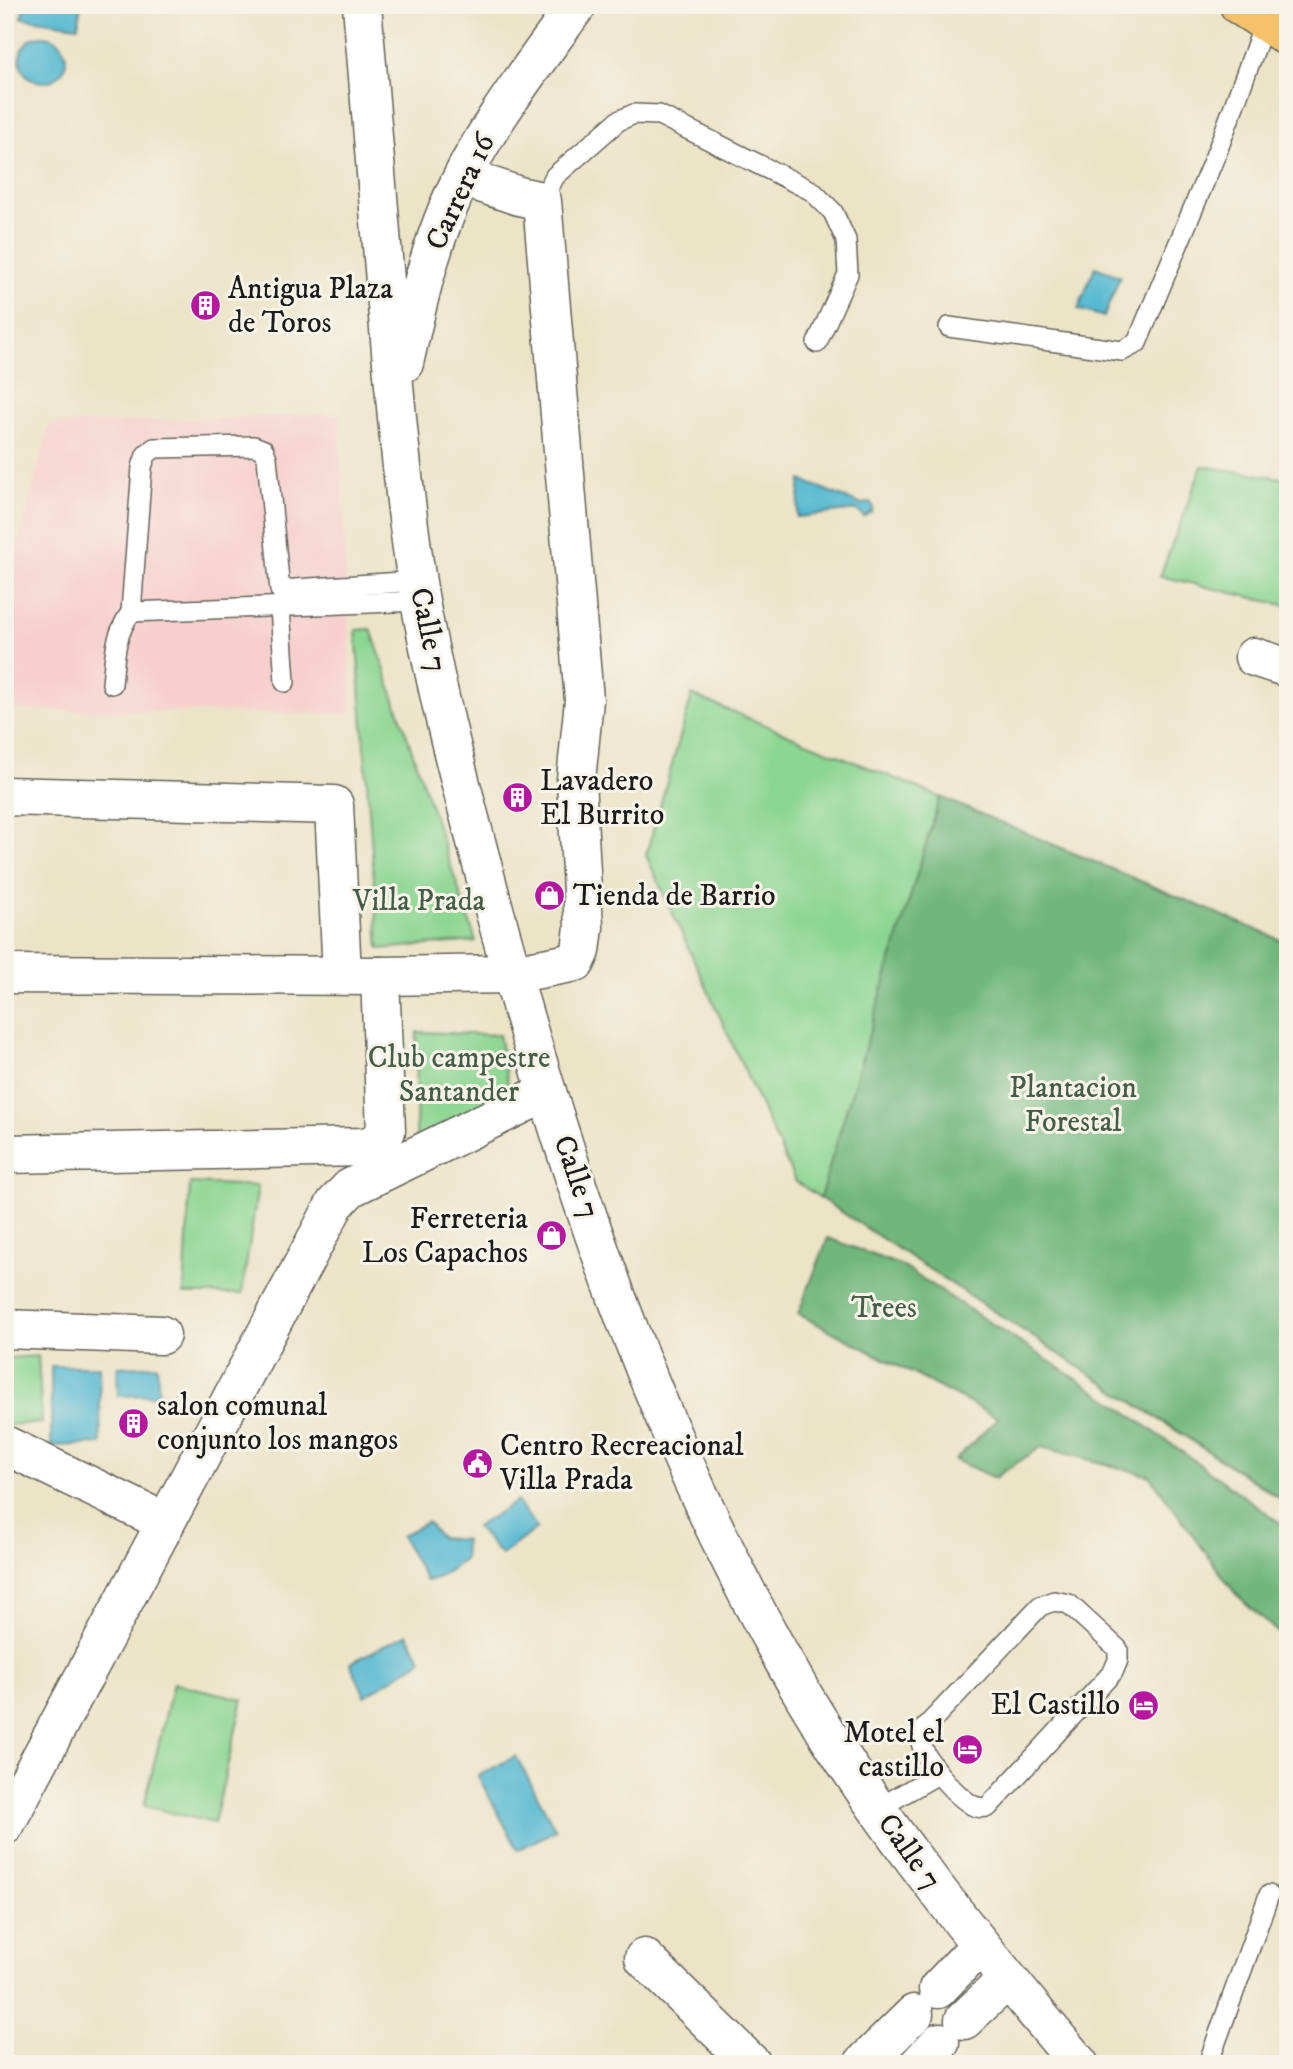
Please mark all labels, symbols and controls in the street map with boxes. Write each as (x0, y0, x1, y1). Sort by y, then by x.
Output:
street label: Carrera 16 (418, 127, 505, 256)
place label: Antigua Plaza de Toros (228, 271, 393, 342)
building icon: Antigua Plaza de Toros (188, 289, 222, 323)
street label: Calle 7 (401, 584, 455, 676)
place label: Lavadero El Burrito (540, 763, 664, 834)
building icon: Lavadero El Burrito (500, 781, 534, 815)
place label: Tienda de Barrio (573, 878, 776, 915)
shop icon: Tienda de Barrio (533, 879, 567, 913)
park label: Villa Prada (352, 883, 486, 920)
park label: Club campestre Santander (368, 1040, 550, 1111)
park label: Plantacion Forestal (1009, 1070, 1137, 1141)
street label: Calle 7 (545, 1131, 607, 1223)
place label: Ferreteria Los Capachos (362, 1201, 528, 1272)
shop icon: Ferreteria Los Capachos (534, 1219, 568, 1253)
park label: Trees (851, 1290, 917, 1327)
place label: salon comunal conjunto los mangos (157, 1388, 398, 1459)
building icon: salon comunal conjunto los mangos (117, 1406, 151, 1440)
place label: Centro Recreacional Villa Prada (499, 1428, 744, 1499)
public building icon: Centro Recreacional Villa Prada (460, 1446, 494, 1480)
place label: El Castillo (991, 1687, 1120, 1724)
hotel icon: El Castillo (1126, 1688, 1160, 1722)
place label: Motel el castillo (844, 1715, 944, 1786)
hotel icon: Motel el castillo (950, 1733, 984, 1767)
street label: Calle 7 (869, 1807, 949, 1897)

